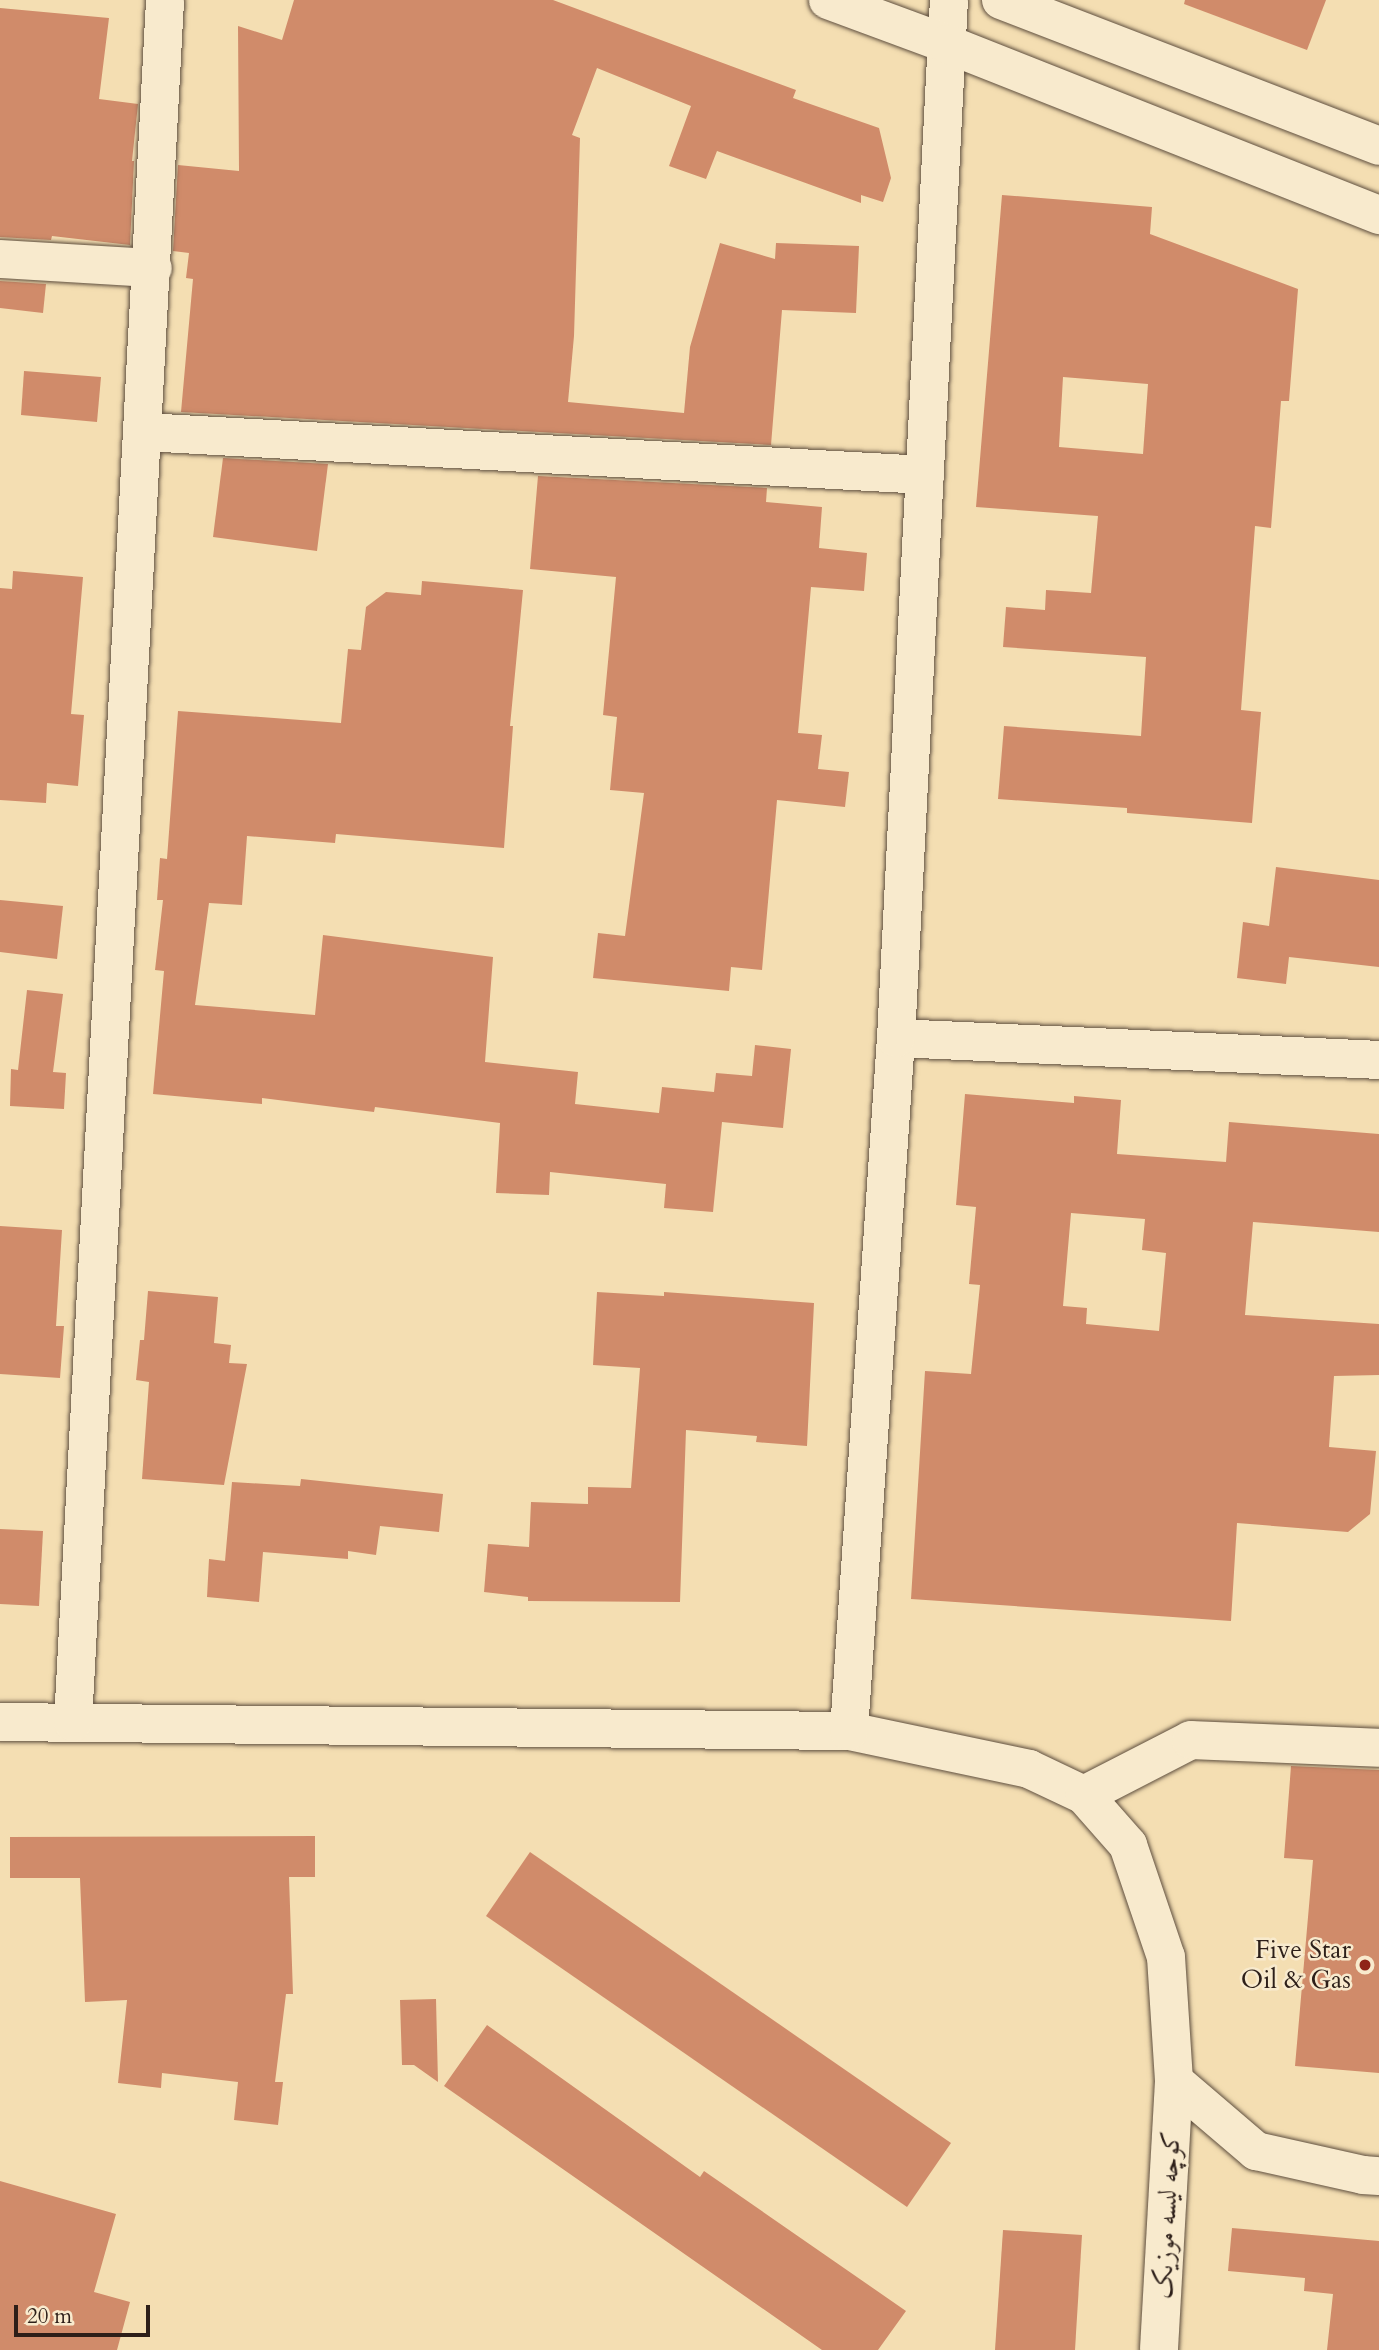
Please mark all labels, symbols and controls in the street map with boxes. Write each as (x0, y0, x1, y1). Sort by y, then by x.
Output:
place label: Five Star Oil & Gas (1241, 1934, 1351, 1996)
marker: Five Star Oil & Gas (1357, 1957, 1373, 1973)
street label: کوچه لیسه موزیک (1147, 2130, 1187, 2300)
scale bar (18, 2290, 154, 2334)
text: 20 m (27, 2302, 72, 2331)

